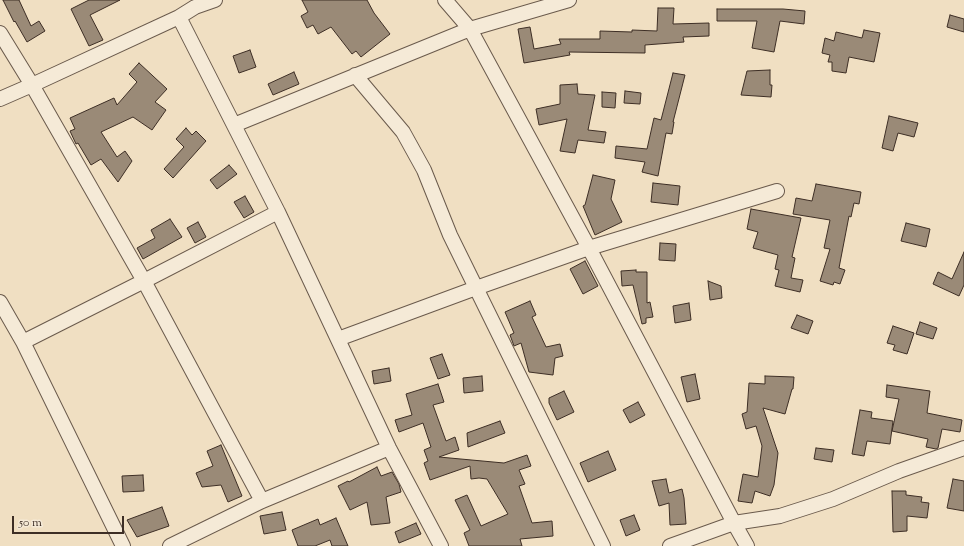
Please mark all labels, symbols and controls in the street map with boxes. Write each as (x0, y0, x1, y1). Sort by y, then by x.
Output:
scale bar (14, 508, 126, 534)
text: 50 m (19, 514, 42, 532)

